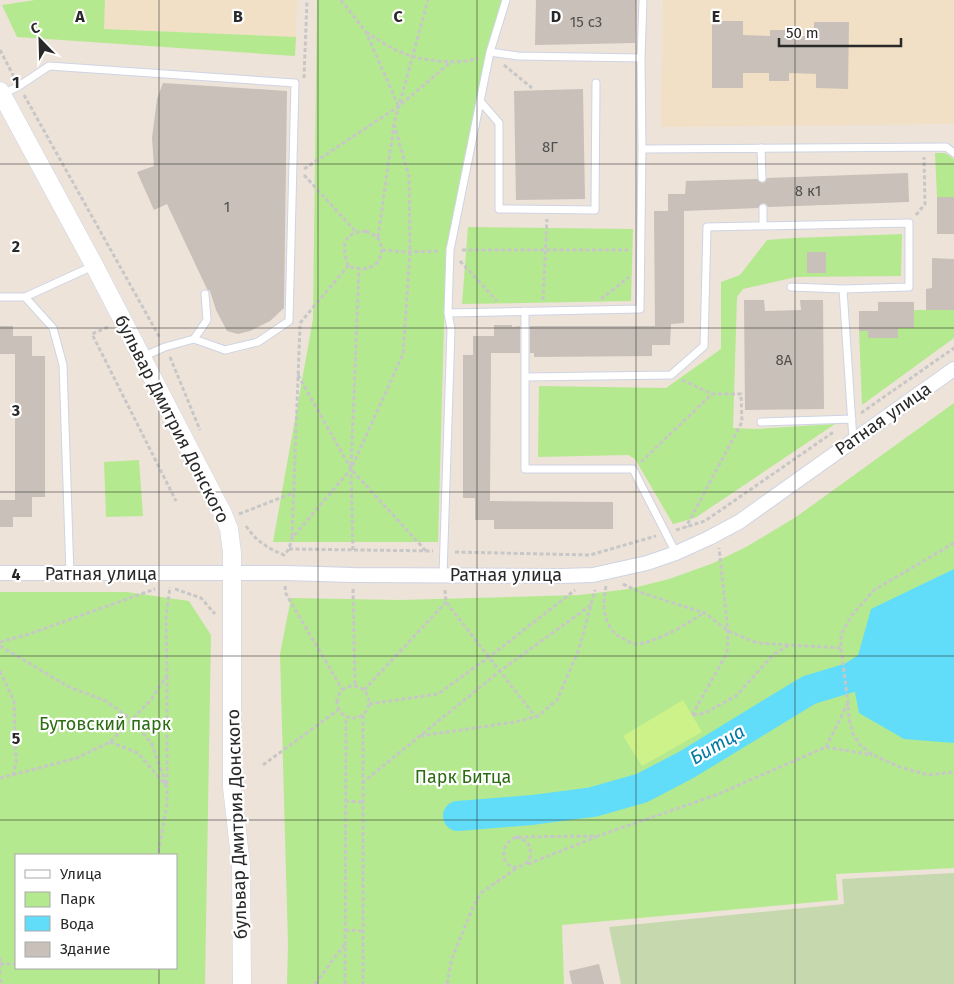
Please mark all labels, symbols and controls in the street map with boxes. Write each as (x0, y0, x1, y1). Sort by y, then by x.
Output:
text: A (74, 7, 85, 26)
text: B (233, 7, 243, 26)
text: C (393, 7, 403, 26)
text: D (551, 7, 561, 26)
text: E (712, 7, 720, 26)
house number: 15 с3 (570, 13, 602, 31)
north arrow (15, 15, 65, 65)
scale bar (779, 15, 902, 47)
text: С (28, 19, 42, 38)
text: 50 m (786, 24, 819, 42)
text: 1 (12, 73, 20, 92)
house number: 8Г (542, 138, 558, 156)
house number: 8 к1 (795, 182, 821, 200)
house number: 1 (224, 198, 230, 216)
text: 2 (12, 237, 20, 256)
street label: бульвар Дмитрия Донского (110, 311, 234, 527)
house number: 8А (776, 351, 793, 369)
street label: Ратная улица (831, 378, 935, 460)
text: 3 (11, 401, 20, 420)
street label: Ратная улица (45, 563, 157, 585)
street label: Ратная улица (450, 564, 562, 586)
text: 4 (11, 565, 21, 584)
street label: бульвар Дмитрия Донского (222, 708, 252, 940)
park label: Бутовский парк (39, 713, 172, 735)
water label: Битца (686, 720, 749, 769)
text: 5 (12, 729, 21, 748)
park label: Парк Битца (415, 766, 511, 788)
legend (15, 854, 178, 969)
text: Улица (60, 865, 102, 883)
text: Парк (60, 890, 95, 908)
text: Вода (60, 915, 94, 933)
text: Здание (60, 940, 110, 958)

